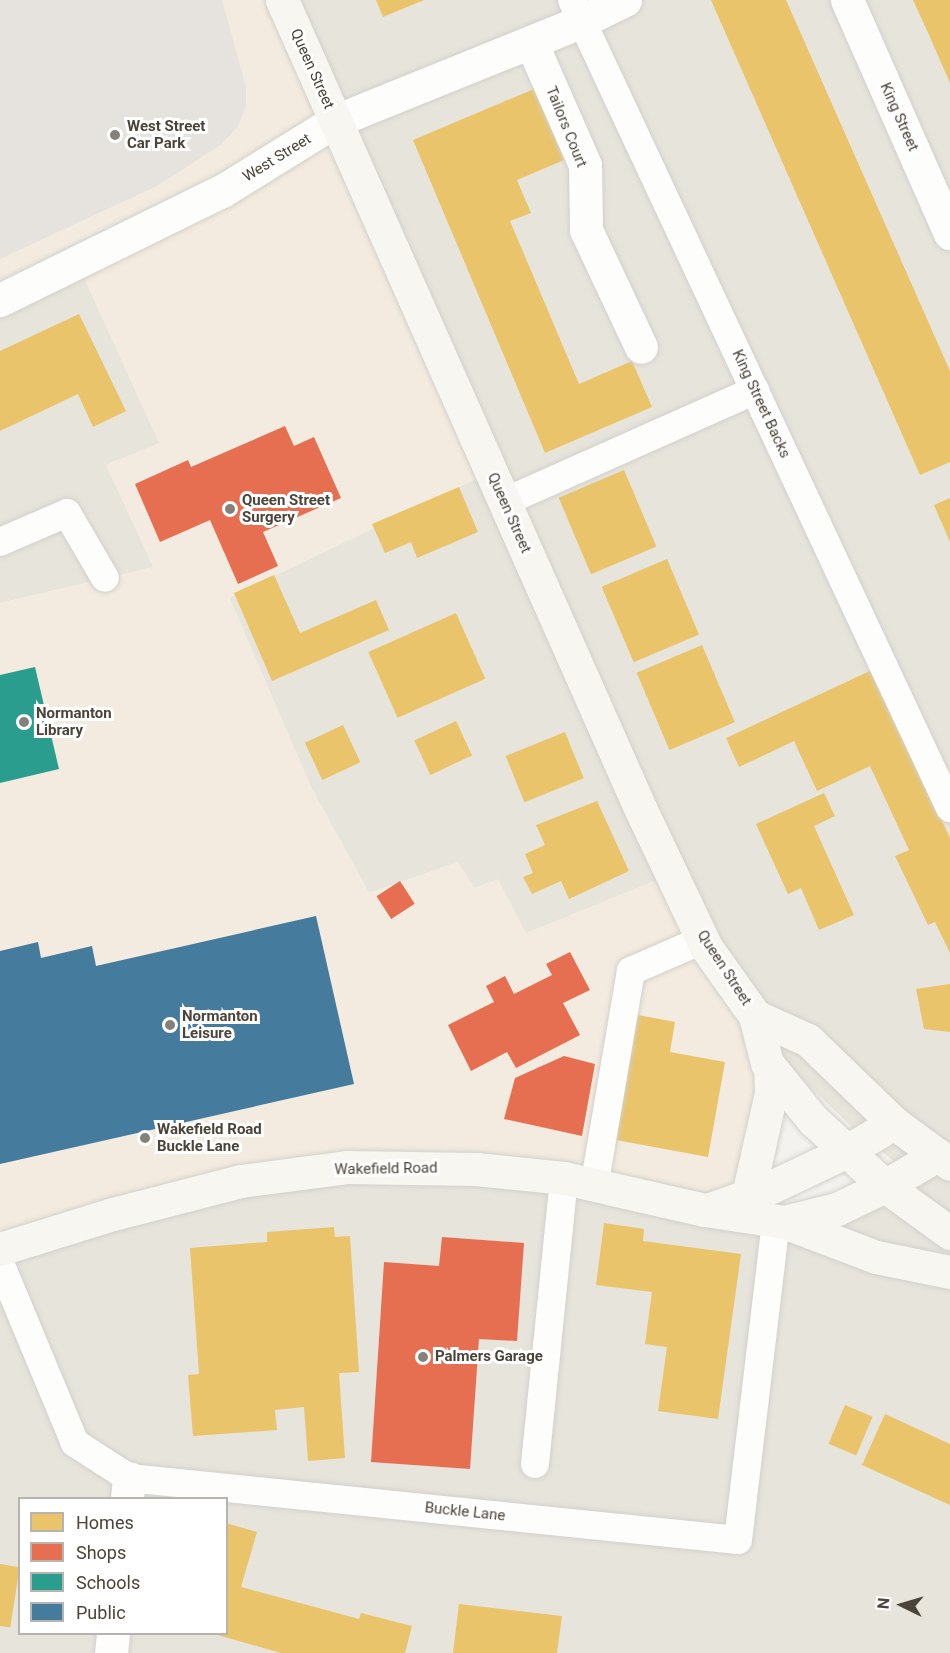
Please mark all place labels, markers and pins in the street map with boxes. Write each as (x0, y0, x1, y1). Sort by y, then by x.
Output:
place label: West Street Car Park (127, 117, 205, 152)
marker: West Street Car Park (108, 128, 122, 142)
place label: Queen Street Surgery (242, 491, 330, 526)
marker: Queen Street Surgery (223, 502, 237, 516)
place label: Normanton Library (36, 704, 112, 739)
marker: Normanton Library (17, 715, 31, 729)
place label: Normanton Leisure (182, 1007, 258, 1042)
marker: Normanton Leisure (163, 1018, 177, 1032)
place label: Wakefield Road Buckle Lane (157, 1120, 262, 1155)
marker: Wakefield Road Buckle Lane (138, 1131, 152, 1145)
place label: Palmers Garage (435, 1348, 543, 1366)
marker: Palmers Garage (416, 1350, 430, 1364)

